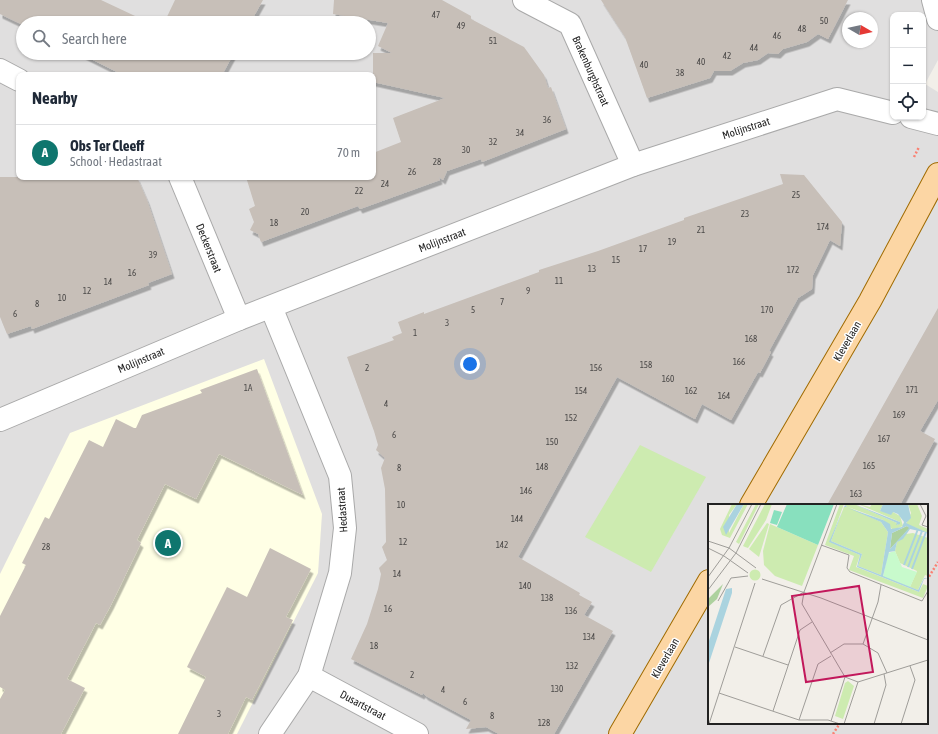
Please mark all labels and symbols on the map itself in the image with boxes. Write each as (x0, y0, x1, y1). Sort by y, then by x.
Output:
house number: 47 (432, 10, 440, 20)
north arrow (842, 12, 878, 48)
house number: 50 (820, 16, 828, 26)
house number: 49 (457, 21, 465, 31)
house number: 48 (798, 24, 806, 34)
house number: 46 (773, 31, 781, 41)
street label: Brakenburghstraat (570, 34, 612, 108)
house number: 51 (489, 36, 497, 46)
house number: 44 (750, 43, 758, 53)
house number: 42 (723, 51, 731, 61)
house number: 40 (697, 57, 705, 67)
house number: 40 (640, 60, 648, 70)
house number: 38 (676, 68, 684, 78)
house number: 36 (543, 115, 551, 125)
street label: Molijnstraat (721, 115, 771, 141)
house number: 34 (516, 128, 524, 138)
house number: 32 (489, 137, 497, 147)
house number: 30 (462, 145, 470, 155)
house number: 28 (433, 157, 441, 167)
house number: 26 (408, 167, 416, 177)
house number: 24 (381, 179, 389, 189)
house number: 22 (355, 186, 363, 196)
house number: 25 (792, 190, 800, 200)
house number: 20 (301, 207, 309, 217)
house number: 23 (741, 209, 749, 219)
house number: 18 (270, 218, 278, 228)
street label: Deckerstraat (194, 222, 224, 274)
house number: 174 (817, 222, 829, 232)
house number: 21 (697, 225, 705, 235)
street label: Molijnstraat (417, 226, 467, 254)
house number: 19 (668, 237, 676, 247)
house number: 17 (639, 244, 647, 254)
house number: 39 (149, 250, 157, 260)
house number: 15 (612, 255, 620, 265)
house number: 13 (588, 264, 596, 274)
house number: 172 (787, 265, 799, 275)
house number: 16 (128, 268, 136, 278)
house number: 11 (555, 276, 563, 286)
house number: 14 (104, 277, 112, 287)
house number: 12 (83, 286, 91, 296)
house number: 9 (526, 286, 530, 296)
house number: 10 (58, 293, 66, 303)
house number: 7 (500, 297, 504, 307)
house number: 8 (35, 299, 39, 309)
house number: 5 (471, 305, 475, 315)
house number: 170 (761, 305, 773, 315)
house number: 6 (13, 309, 17, 319)
house number: 3 (445, 318, 449, 328)
street label: Kleverlaan (831, 319, 863, 363)
house number: 1 (413, 328, 417, 338)
house number: 168 (745, 334, 757, 344)
street label: Molijnstraat (116, 345, 166, 375)
your location (460, 354, 480, 374)
house number: 166 (733, 357, 745, 367)
house number: 158 (640, 360, 652, 370)
house number: 2 (365, 363, 369, 373)
house number: 156 (590, 363, 602, 373)
house number: 160 (662, 374, 674, 384)
house number: 1A (244, 383, 253, 393)
house number: 171 (906, 385, 918, 395)
house number: 154 (575, 386, 587, 396)
house number: 162 (685, 386, 697, 396)
house number: 164 (718, 391, 730, 401)
house number: 4 (384, 399, 388, 409)
house number: 169 (893, 410, 905, 420)
house number: 152 (565, 413, 577, 423)
house number: 6 (392, 430, 396, 440)
house number: 167 (878, 434, 890, 444)
house number: 150 (546, 437, 558, 447)
house number: 165 (863, 461, 875, 471)
house number: 148 (536, 462, 548, 472)
house number: 8 (397, 463, 401, 473)
house number: 146 (520, 486, 532, 496)
street label: Hedastraat (334, 487, 350, 533)
house number: 163 (850, 489, 862, 499)
house number: 10 (397, 500, 405, 510)
inset map (708, 504, 928, 724)
house number: 144 (511, 514, 523, 524)
pin: A (155, 528, 181, 558)
house number: 12 (399, 537, 407, 547)
house number: 142 (496, 540, 508, 550)
house number: 28 (42, 542, 50, 552)
house number: 14 (393, 569, 401, 579)
house number: 140 (519, 581, 531, 591)
house number: 138 (541, 593, 553, 603)
house number: 16 (384, 604, 392, 614)
house number: 136 (565, 606, 577, 616)
house number: 134 (583, 632, 595, 642)
street label: Kleverlaan (649, 636, 681, 680)
house number: 18 (370, 641, 378, 651)
house number: 132 (566, 661, 578, 671)
house number: 2 (410, 670, 414, 680)
house number: 130 (551, 684, 563, 694)
house number: 4 (441, 685, 445, 695)
street label: Dusartstraat (338, 688, 388, 722)
house number: 6 (463, 697, 467, 707)
house number: 3 (217, 709, 221, 719)
house number: 8 (490, 711, 494, 721)
house number: 128 (538, 718, 550, 728)

